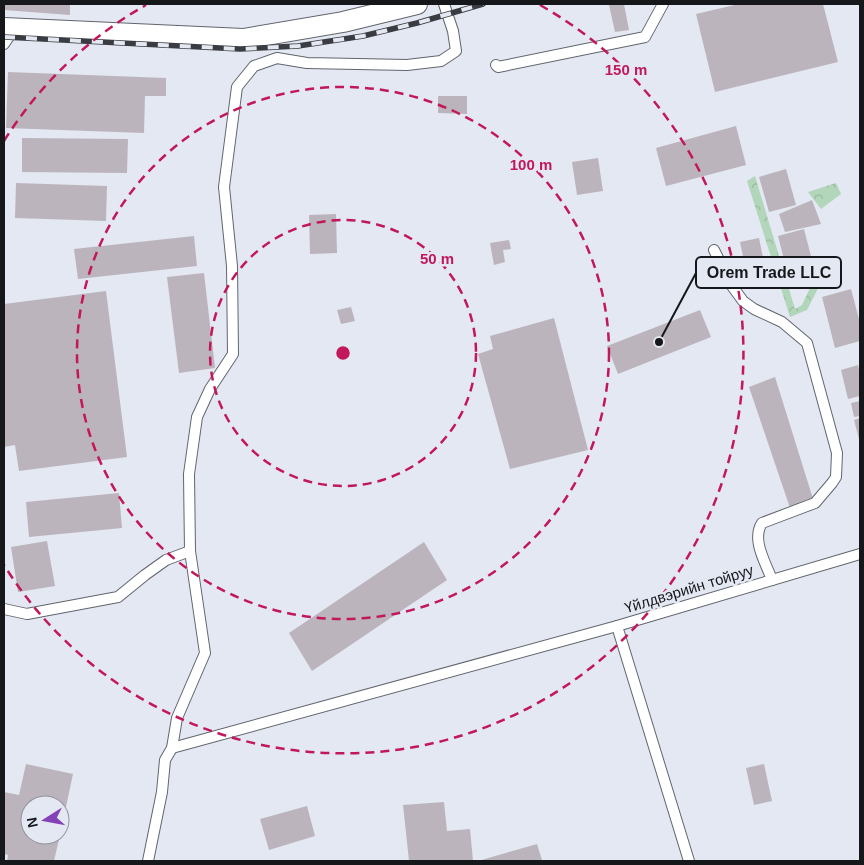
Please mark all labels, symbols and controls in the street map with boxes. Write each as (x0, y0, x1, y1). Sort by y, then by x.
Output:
text: 150 m (605, 61, 647, 78)
text: 100 m (510, 156, 552, 173)
text: 50 m (420, 250, 454, 267)
callout: Orem Trade LLC (696, 257, 841, 288)
text: Orem Trade LLC (707, 264, 832, 281)
centre of rings (334, 344, 352, 362)
street label: Үйлдвэрийн тойруу (622, 561, 756, 616)
north arrow (20, 795, 70, 845)
text: N (23, 816, 41, 829)

